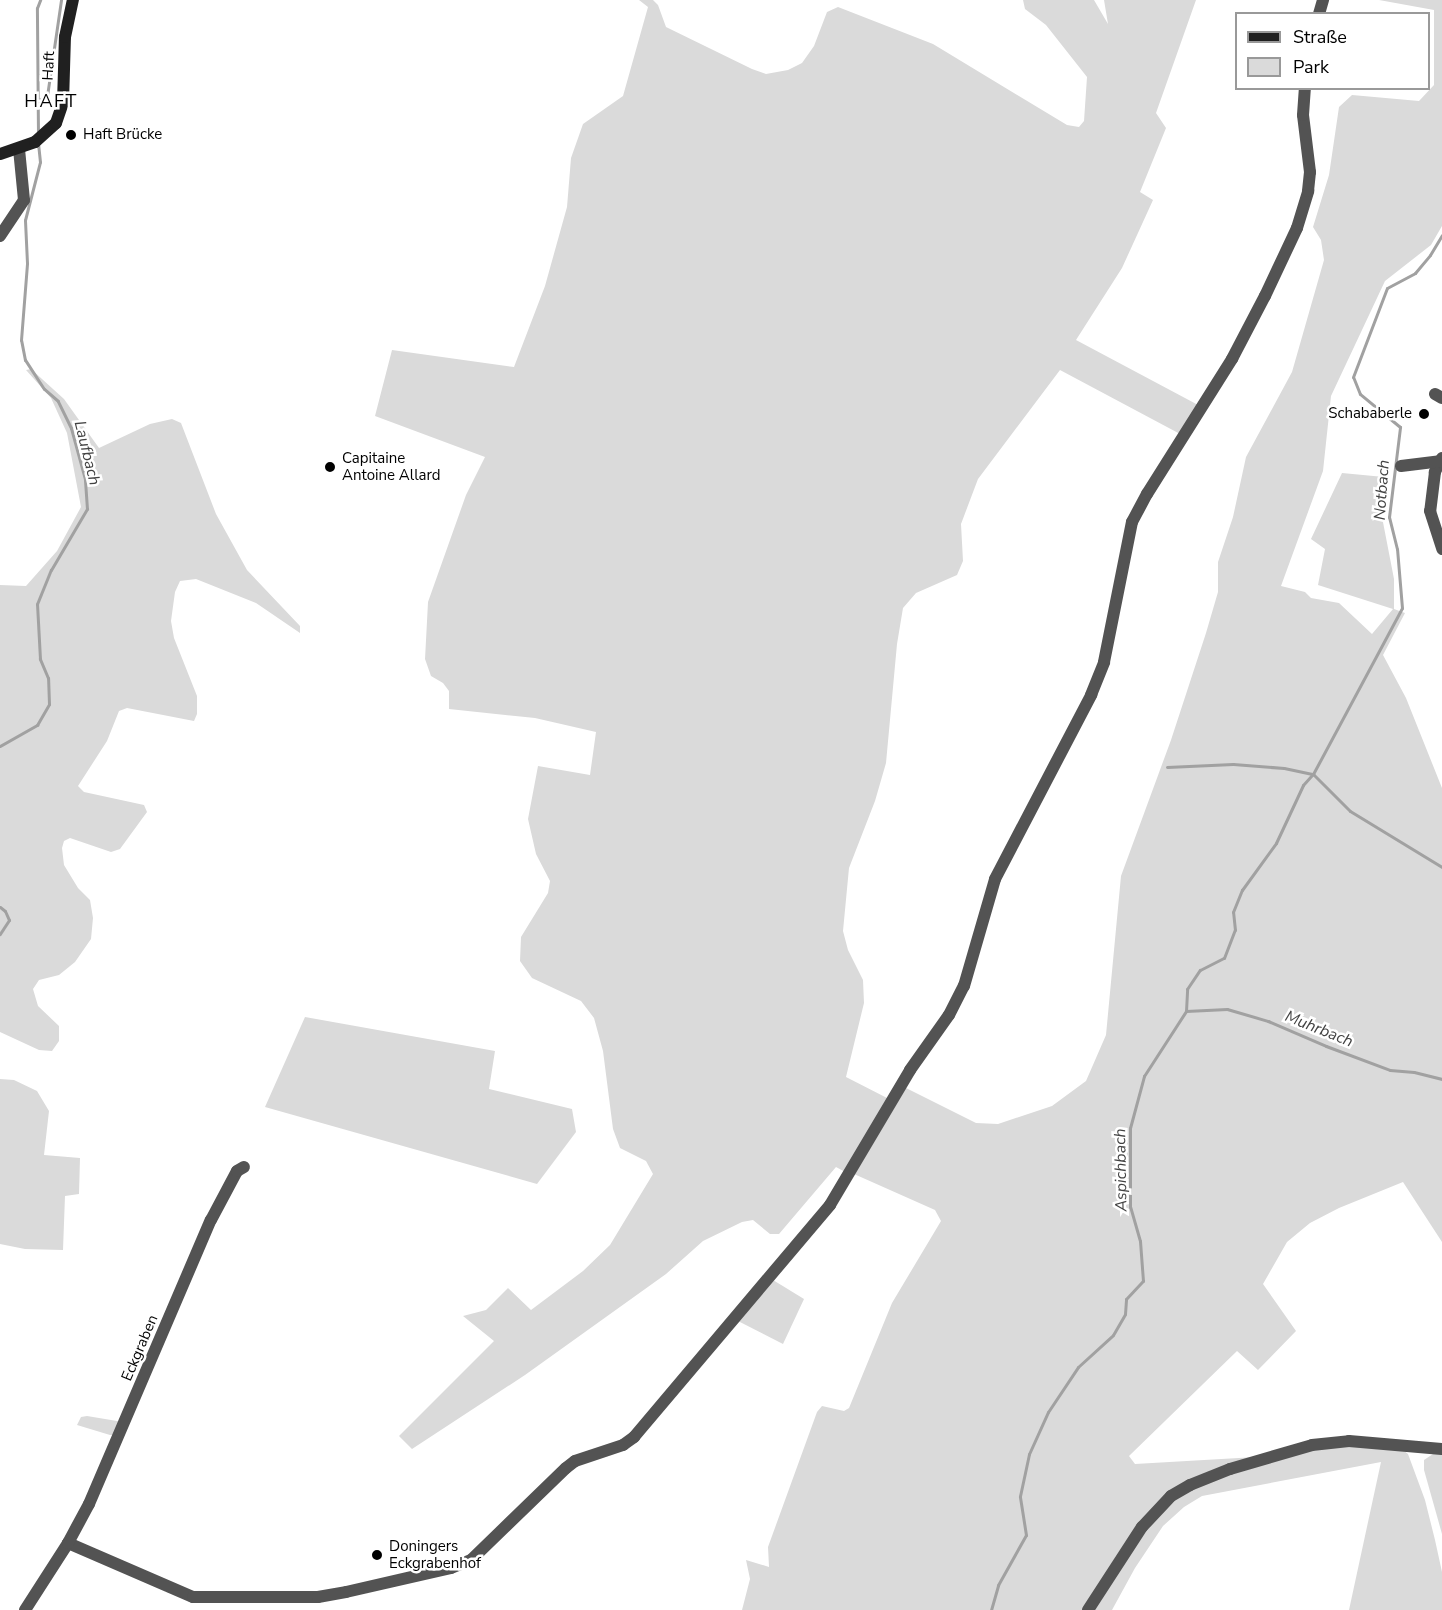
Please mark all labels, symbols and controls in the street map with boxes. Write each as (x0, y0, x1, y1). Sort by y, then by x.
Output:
legend (1235, 12, 1430, 90)
text: Straße (1293, 25, 1347, 49)
street label: Haft (39, 51, 59, 81)
text: Park (1293, 55, 1329, 79)
district label: HAFT (24, 90, 78, 112)
place label: Haft Brücke (83, 126, 162, 144)
marker: Haft Brücke (64, 128, 78, 142)
place label: Schababerle (1328, 405, 1412, 423)
marker: Schababerle (1417, 407, 1431, 421)
water label: Laufbach (70, 419, 104, 487)
place label: Capitaine Antoine Allard (342, 449, 441, 484)
water label: Notbach (1370, 459, 1394, 521)
marker: Capitaine Antoine Allard (323, 460, 337, 474)
water label: Muhrbach (1282, 1007, 1356, 1051)
water label: Aspichbach (1111, 1128, 1131, 1212)
street label: Eckgraben (118, 1312, 162, 1384)
place label: Doningers Eckgrabenhof (389, 1537, 481, 1572)
marker: Doningers Eckgrabenhof (370, 1548, 384, 1562)

